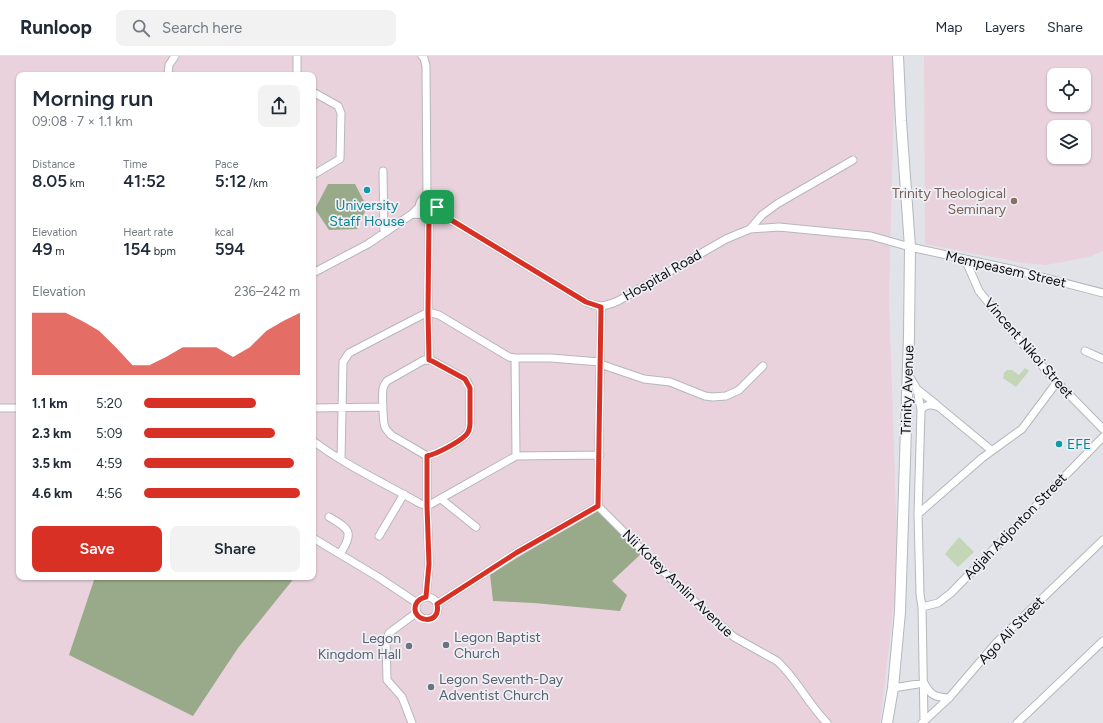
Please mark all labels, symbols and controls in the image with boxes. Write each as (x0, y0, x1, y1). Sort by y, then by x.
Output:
search box (116, 10, 396, 46)
text: Runloop (20, 16, 92, 39)
icon: search (130, 17, 152, 39)
text: Search here (162, 19, 242, 37)
text: Map (935, 19, 963, 36)
text: Layers (985, 19, 1025, 36)
text: Share (1047, 19, 1083, 36)
map controls (1047, 68, 1091, 164)
button: locate (1047, 68, 1091, 112)
text: Morning run (32, 85, 153, 112)
button: share (258, 85, 300, 127)
text: 09:08 · 7 × 1.1 km (32, 114, 133, 129)
button: layers (1047, 120, 1091, 164)
text: Distance (32, 158, 75, 171)
text: Time (123, 158, 147, 171)
text: Pace (215, 158, 238, 171)
text: 8.05 (32, 171, 67, 191)
text: 41:52 (123, 171, 165, 191)
text: 5:12 (215, 171, 246, 191)
text: km (67, 177, 85, 190)
text: /km (246, 177, 268, 190)
marker: University Staff House (362, 185, 372, 195)
place label: Trinity Theological Seminary (892, 185, 1007, 218)
pin (420, 190, 454, 224)
icon: arrive (426, 196, 448, 218)
marker: Trinity Theological Seminary (1009, 196, 1019, 206)
place label: University Staff House (329, 197, 405, 230)
text: Elevation (32, 226, 77, 239)
text: Heart rate (123, 226, 173, 239)
text: kcal (215, 226, 234, 239)
text: 49 (32, 239, 52, 259)
text: 154 (123, 239, 151, 259)
text: 594 (215, 239, 245, 259)
text: m (52, 245, 65, 258)
text: bpm (151, 245, 176, 258)
street label: Hospital Road (620, 246, 705, 305)
street label: Mempeasem Street (944, 247, 1068, 292)
text: Elevation (32, 284, 85, 299)
text: 236–242 m (234, 284, 300, 299)
street label: Vincent Nikoi Street (980, 295, 1077, 402)
street label: Trinity Avenue (897, 345, 918, 435)
text: 1.1 km (32, 396, 68, 411)
text: 5:20 (96, 396, 122, 411)
text: 2.3 km (32, 426, 71, 441)
text: 5:09 (96, 426, 122, 441)
place label: EFE (1067, 436, 1091, 453)
marker: EFE (1054, 439, 1064, 449)
text: 3.5 km (32, 456, 71, 471)
text: 4:59 (96, 456, 122, 471)
street label: Adjah Adjonton Street (960, 470, 1070, 583)
text: 4.6 km (32, 486, 72, 501)
text: 4:56 (96, 486, 122, 501)
button: Save (32, 526, 162, 572)
button: Share (170, 526, 300, 572)
street label: Nii Kotey Amlin Avenue (619, 526, 737, 641)
street label: Ago Ali Street (975, 593, 1048, 668)
place label: Legon Baptist Church (454, 629, 541, 662)
place label: Legon Kingdom Hall (318, 630, 401, 663)
marker: Legon Baptist Church (441, 640, 451, 650)
marker: Legon Kingdom Hall (404, 641, 414, 651)
place label: Legon Seventh-Day Adventist Church (439, 671, 564, 704)
marker: Legon Seventh-Day Adventist Church (426, 682, 436, 692)

